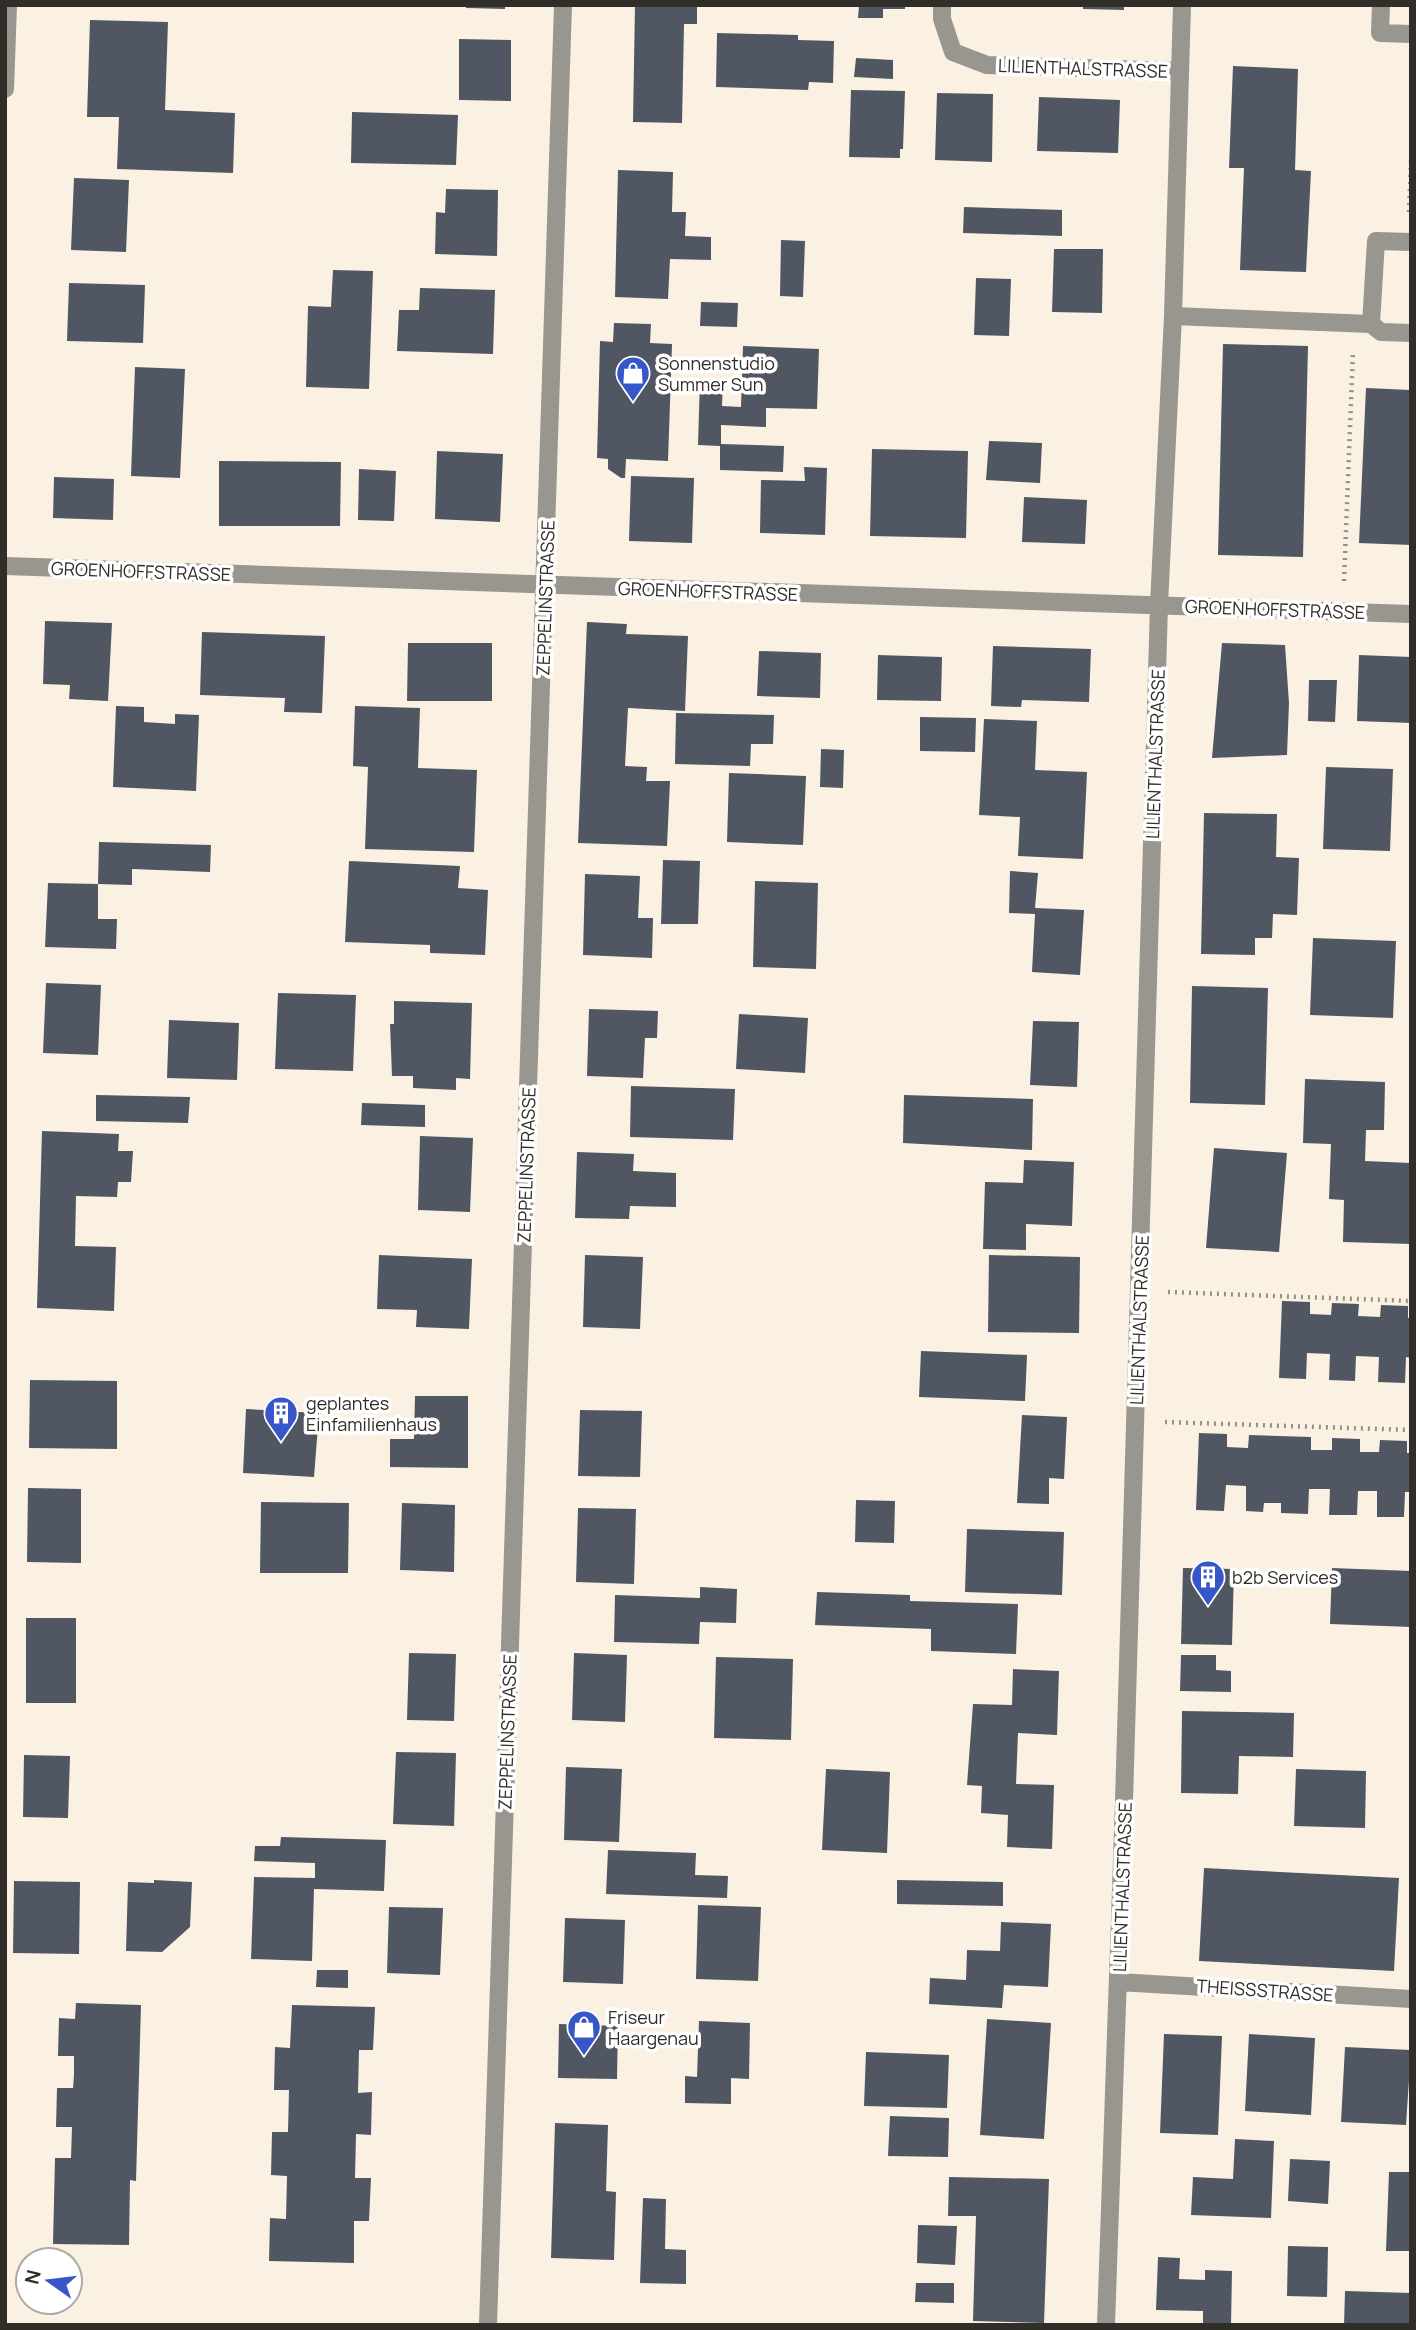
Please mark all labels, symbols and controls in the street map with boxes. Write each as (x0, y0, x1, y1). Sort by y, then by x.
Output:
street label: LILIENTHALSTRASSE (998, 53, 1168, 83)
place label: Sonnenstudio Summer Sun (658, 351, 775, 396)
shop icon: Sonnenstudio Summer Sun (614, 354, 652, 403)
street label: ZEPPELINSTRASSE (530, 520, 560, 676)
street label: GROENHOFFSTRASSE (51, 556, 231, 586)
street label: GROENHOFFSTRASSE (618, 576, 798, 606)
street label: GROENHOFFSTRASSE (1185, 594, 1365, 624)
street label: LILIENTHALSTRASSE (1140, 669, 1170, 839)
street label: ZEPPELINSTRASSE (511, 1087, 541, 1243)
street label: LILIENTHALSTRASSE (1124, 1235, 1154, 1405)
place label: geplantes Einfamilienhaus (306, 1391, 437, 1436)
building icon: geplantes Einfamilienhaus (262, 1394, 300, 1443)
building icon: b2b Services (1189, 1558, 1227, 1607)
place label: b2b Services (1232, 1565, 1338, 1589)
street label: ZEPPELINSTRASSE (492, 1654, 522, 1810)
street label: LILIENTHALSTRASSE (1107, 1802, 1137, 1972)
street label: THEISSSTRASSE (1196, 1973, 1334, 2007)
place label: Friseur Haargenau (608, 2005, 699, 2050)
shop icon: Friseur Haargenau (565, 2008, 603, 2057)
north arrow (14, 2246, 84, 2316)
text: N (18, 2267, 47, 2287)

